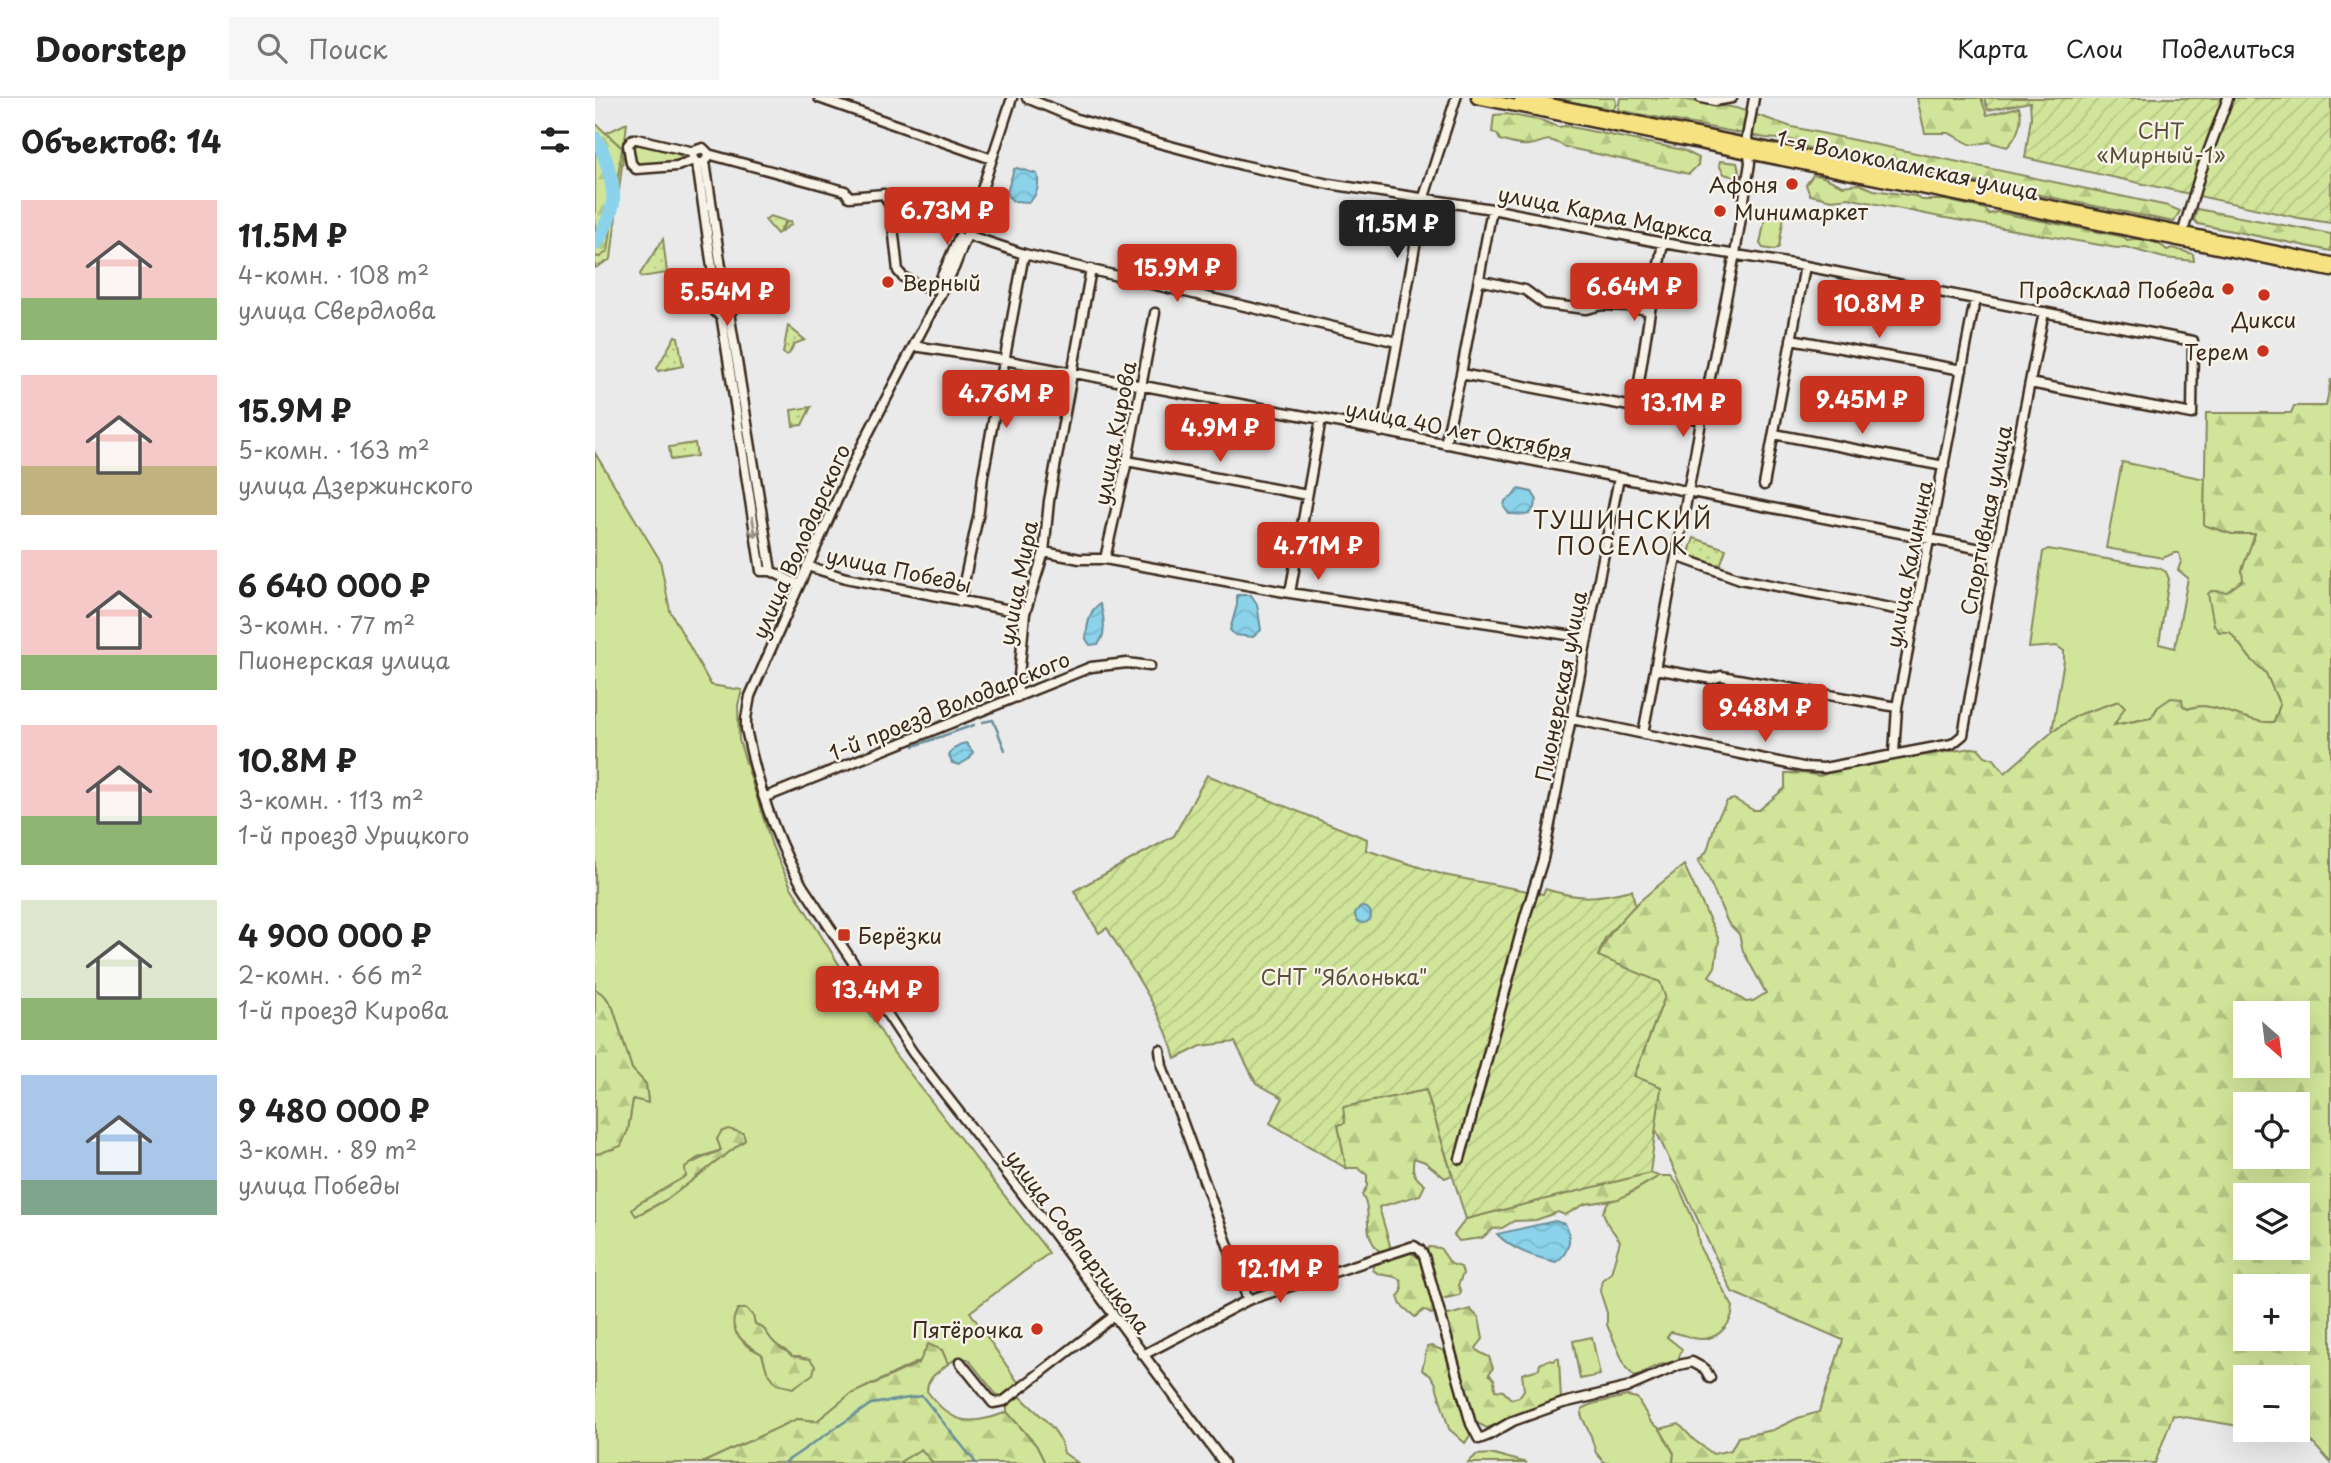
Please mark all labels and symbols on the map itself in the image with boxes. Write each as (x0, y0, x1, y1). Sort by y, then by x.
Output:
park label: СНТ «Мирный-1» (2097, 114, 2225, 170)
street label: 1-я Волоколамская улица (1774, 121, 2043, 208)
place label: Афоня (1709, 168, 1778, 200)
street label: улица Карла Маркса (1496, 176, 1716, 250)
marker: Афоня (1784, 176, 1800, 192)
pin: 6.73M ₽ (882, 188, 1012, 247)
place label: Минимаркет (1734, 195, 1869, 227)
pin: 11.5M ₽ (1332, 200, 1462, 260)
marker: Минимаркет (1712, 203, 1728, 219)
pin: 15.9M ₽ (1112, 244, 1242, 304)
pin: 6.64M ₽ (1569, 264, 1699, 323)
place label: Верный (902, 266, 981, 298)
pin: 5.54M ₽ (662, 268, 792, 328)
place label: Продсклад Победа (2019, 273, 2214, 305)
marker: Верный (880, 274, 896, 290)
pin: 10.8M ₽ (1814, 280, 1944, 340)
marker: Продсклад Победа (2220, 281, 2236, 297)
marker: Дикси (2256, 287, 2272, 303)
place label: Дикси (2231, 303, 2296, 335)
place label: Терем (2184, 335, 2249, 367)
marker: Терем (2255, 343, 2271, 359)
street label: улица Кирова (1084, 358, 1144, 508)
pin: 4.76M ₽ (941, 370, 1071, 430)
pin: 9.45M ₽ (1797, 376, 1927, 436)
pin: 13.1M ₽ (1618, 380, 1748, 439)
street label: улица 40 лет Октября (1343, 391, 1575, 467)
pin: 4.9M ₽ (1163, 404, 1277, 464)
street label: Спортивная улица (1951, 421, 2019, 618)
street label: улица Володарского (743, 438, 857, 644)
street label: улица Калинина (1876, 477, 1940, 650)
district label: ТУШИНСКИЙ ПОСЕЛОК (1533, 502, 1713, 563)
one-way arrow (748, 515, 761, 538)
street label: улица Мира (989, 517, 1045, 648)
pin: 4.71M ₽ (1253, 522, 1383, 582)
street label: улица Победы (823, 538, 975, 600)
street label: Пионерская улица (1526, 587, 1594, 784)
street label: 1-й проезд Володарского (824, 642, 1074, 768)
pin: 9.48M ₽ (1700, 684, 1830, 744)
place label: Берёзки (858, 919, 942, 951)
marker: Берёзки (836, 927, 852, 943)
park label: СНТ "Яблонька" (1261, 960, 1427, 992)
pin: 13.4M ₽ (812, 967, 942, 1026)
north arrow (2233, 1001, 2310, 1078)
street label: улица Совпартшкола (999, 1142, 1159, 1340)
pin: 12.1M ₽ (1215, 1246, 1345, 1305)
place label: Пятёрочка (912, 1313, 1024, 1345)
marker: Пятёрочка (1029, 1321, 1045, 1337)

